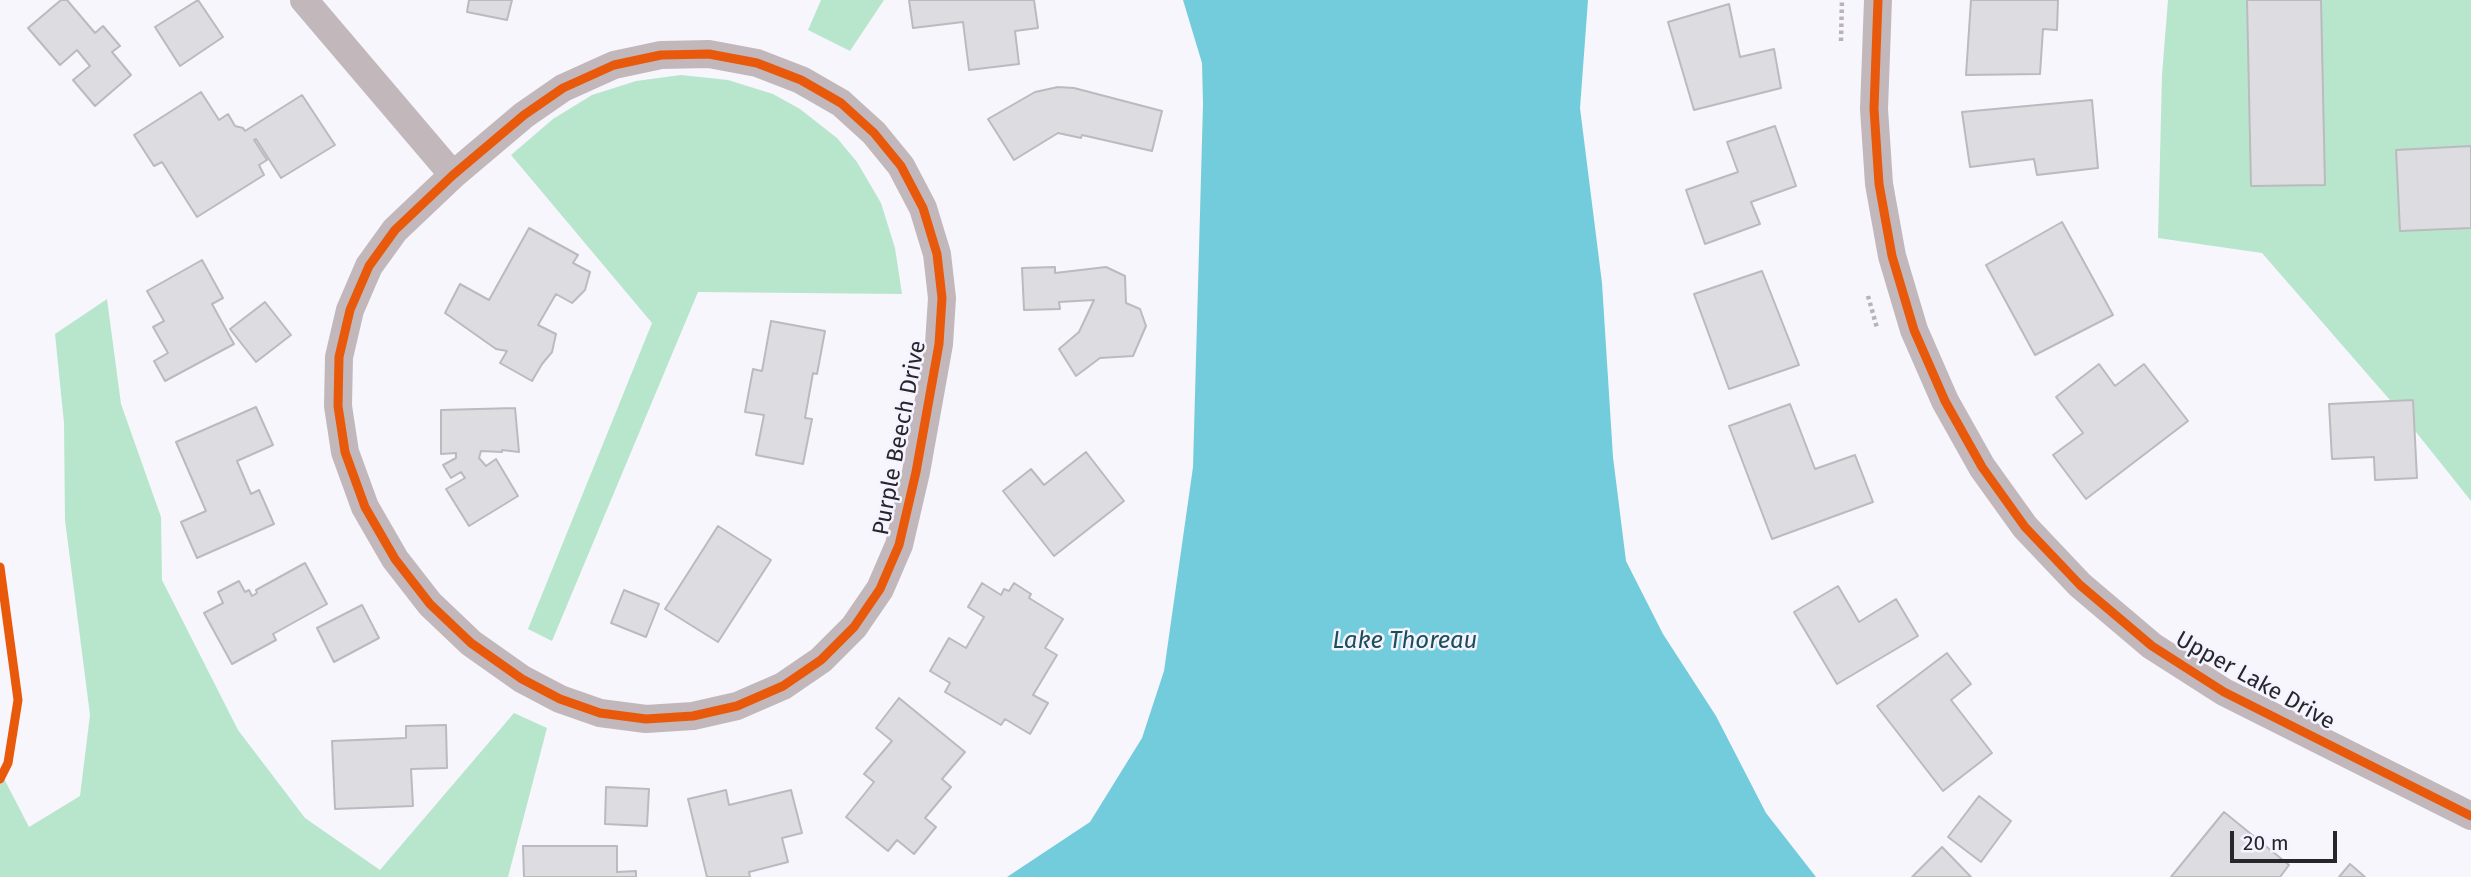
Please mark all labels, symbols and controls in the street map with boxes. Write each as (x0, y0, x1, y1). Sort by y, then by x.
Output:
street label: Purple Beech Drive (868, 338, 932, 538)
street label: Upper Lake Drive (2171, 626, 2339, 736)
water label: Lake Thoreau (1333, 627, 1477, 655)
scale bar (2233, 818, 2340, 862)
text: 20 m (2243, 830, 2289, 856)

